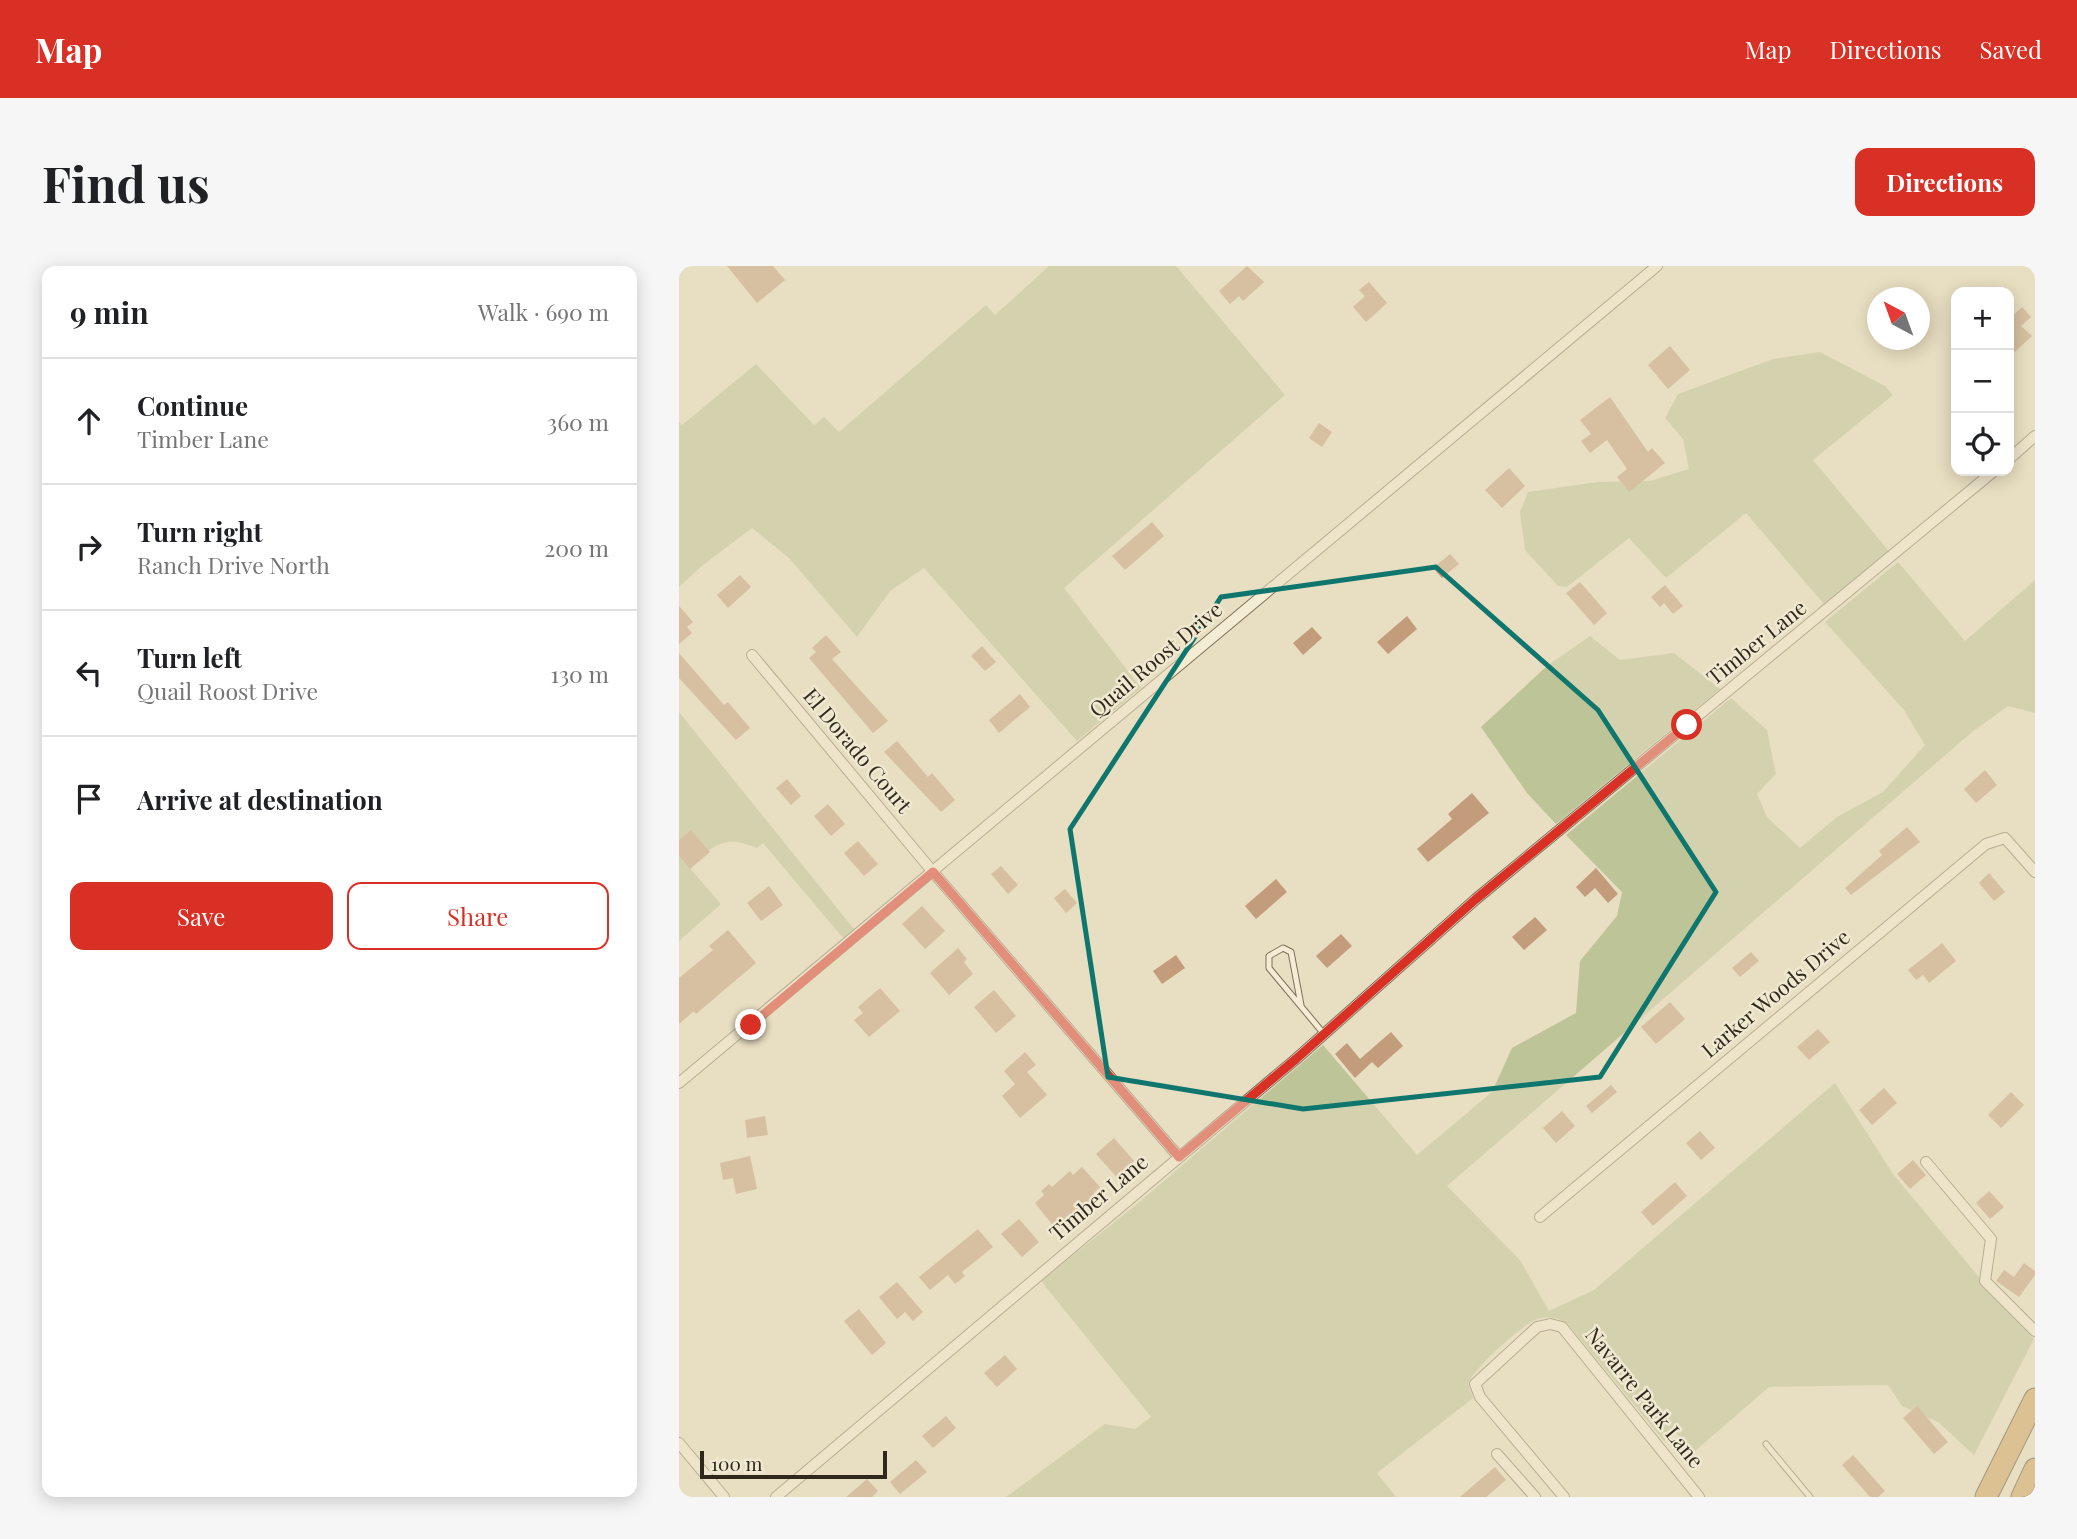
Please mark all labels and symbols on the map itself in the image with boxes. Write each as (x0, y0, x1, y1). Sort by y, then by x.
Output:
north arrow (1867, 287, 1930, 350)
street label: Timber Lane (1700, 593, 1811, 690)
street label: Quail Roost Drive (1082, 595, 1227, 722)
street label: El Dorado Court (798, 682, 919, 818)
route start (1671, 709, 1702, 740)
street label: Larker Woods Drive (1695, 922, 1855, 1063)
route end (735, 1009, 766, 1040)
street label: Timber Lane (1043, 1147, 1153, 1246)
street label: Navarre Park Lane (1580, 1321, 1711, 1473)
scale bar (700, 1448, 887, 1480)

